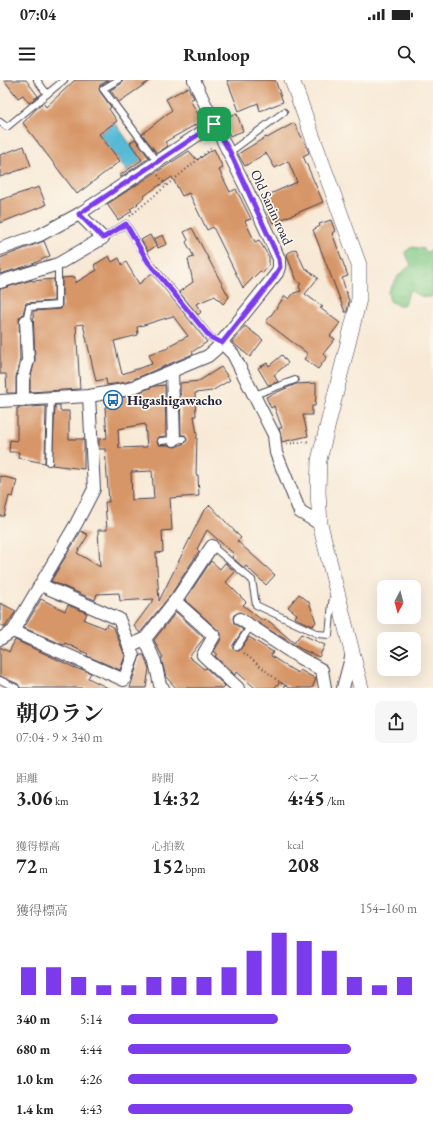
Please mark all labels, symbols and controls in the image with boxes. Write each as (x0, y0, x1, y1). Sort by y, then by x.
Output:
text: 07:04 (20, 5, 56, 24)
icon: menu (16, 43, 38, 65)
text: Runloop (183, 43, 250, 66)
icon: search (395, 43, 417, 65)
pin (197, 107, 231, 141)
icon: arrive (203, 113, 225, 135)
street label: Old Sanin road (247, 166, 298, 248)
bus stop icon: Higashigawacho (102, 389, 124, 411)
place label: Higashigawacho (127, 391, 222, 409)
north arrow (377, 580, 421, 624)
map controls (377, 580, 421, 676)
button: layers (377, 632, 421, 676)
text: 朝のラン (16, 699, 104, 728)
button: share (375, 701, 417, 743)
text: 07:04 · 9 × 340 m (16, 729, 103, 746)
text: 距離 (16, 771, 38, 785)
text: 時間 (152, 771, 174, 785)
text: ペース (287, 771, 320, 785)
text: 3.06 (16, 785, 53, 811)
text: 14:32 (152, 785, 200, 811)
text: 4:45 (287, 785, 325, 811)
text: km (53, 794, 69, 808)
text: /km (325, 794, 345, 808)
text: kcal (287, 838, 304, 852)
text: 獲得標高 (16, 839, 60, 853)
text: 心拍数 (152, 839, 185, 853)
text: 208 (287, 852, 319, 878)
text: 72 (16, 853, 37, 879)
text: 152 (152, 853, 183, 879)
text: m (37, 862, 48, 876)
text: bpm (183, 862, 206, 876)
text: 154–160 m (360, 900, 417, 917)
text: 獲得標高 (16, 902, 68, 919)
text: 340 m (16, 1011, 50, 1028)
text: 5:14 (80, 1011, 102, 1028)
text: 680 m (16, 1041, 50, 1058)
text: 4:44 (80, 1041, 102, 1058)
text: 1.0 km (16, 1071, 54, 1088)
text: 4:26 (80, 1071, 102, 1088)
text: 1.4 km (16, 1101, 54, 1118)
text: 4:43 (80, 1101, 102, 1118)

